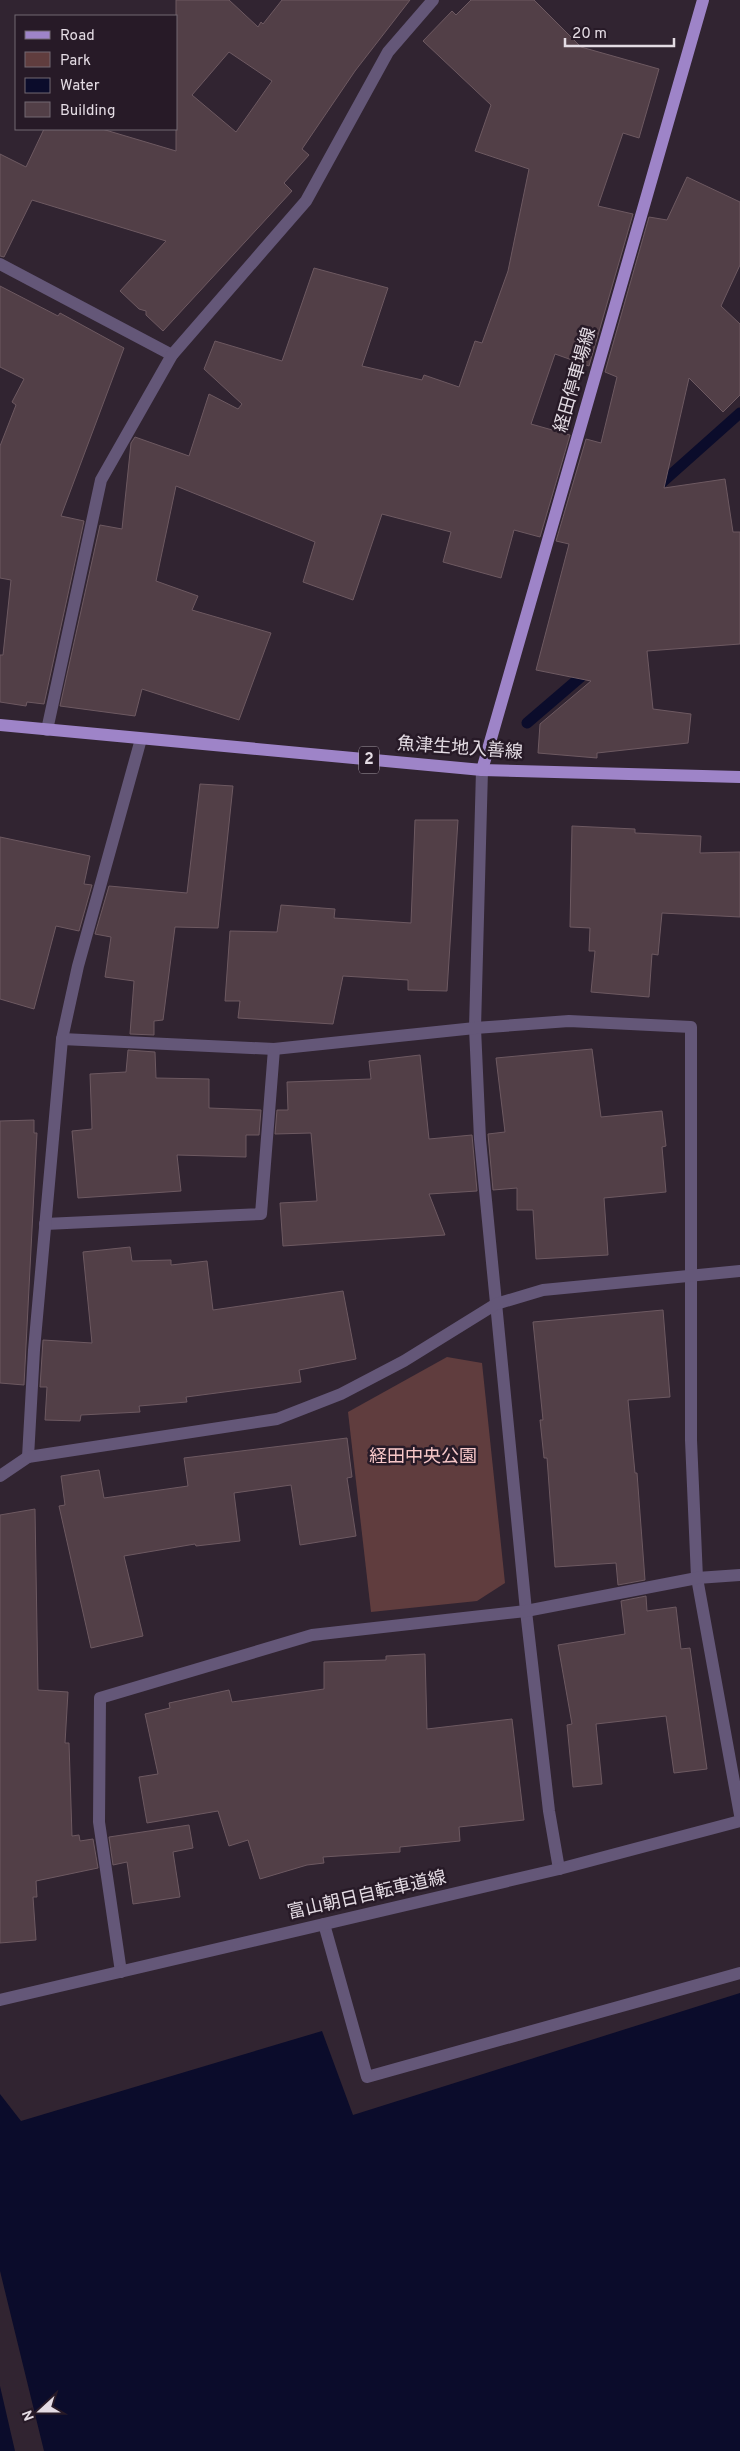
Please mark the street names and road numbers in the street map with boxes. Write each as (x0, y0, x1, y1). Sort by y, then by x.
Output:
street label: 経田停車場線 (550, 325, 602, 435)
street label: 魚津生地入善線 (396, 733, 524, 765)
road number: 2 (359, 746, 379, 774)
street label: 富山朝日自転車道線 (285, 1867, 449, 1925)

